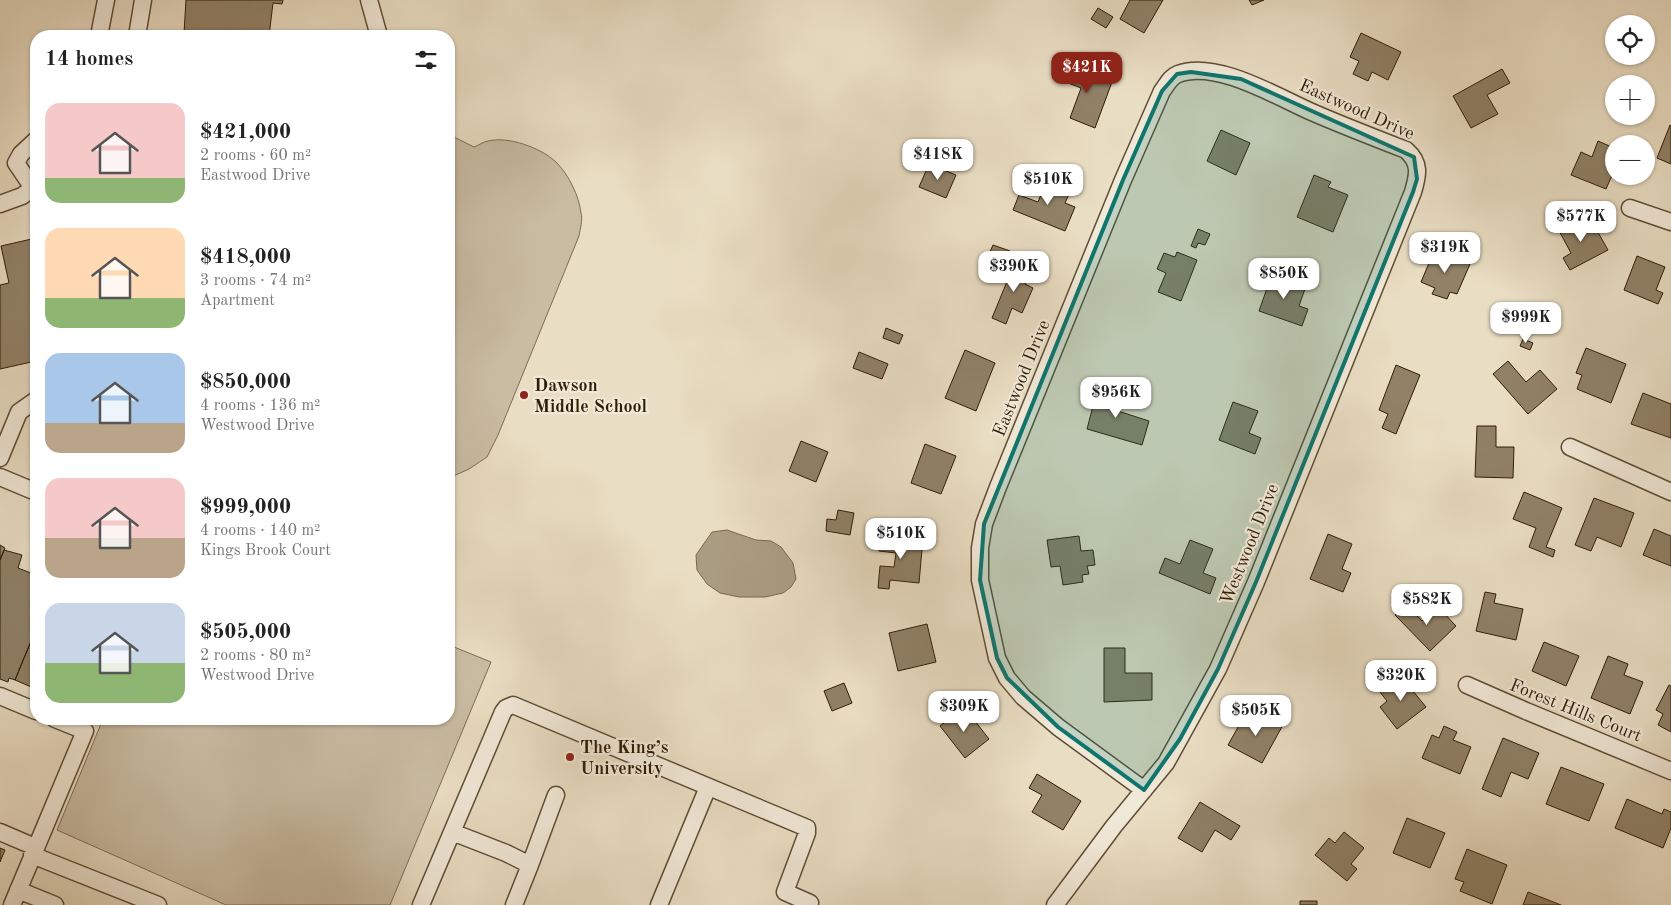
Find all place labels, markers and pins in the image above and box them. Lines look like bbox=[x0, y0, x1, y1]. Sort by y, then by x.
pin: $421K bbox=[1052, 52, 1122, 94]
pin: $418K bbox=[903, 138, 973, 181]
pin: $510K bbox=[1013, 164, 1083, 206]
pin: $577K bbox=[1546, 200, 1616, 243]
pin: $319K bbox=[1410, 232, 1480, 274]
pin: $390K bbox=[979, 250, 1049, 293]
pin: $850K bbox=[1249, 258, 1319, 300]
pin: $999K bbox=[1491, 302, 1561, 344]
pin: $956K bbox=[1081, 376, 1151, 419]
place label: Dawson Middle School bbox=[534, 377, 648, 416]
marker: Dawson Middle School bbox=[518, 389, 530, 401]
pin: $510K bbox=[866, 518, 936, 560]
pin: $582K bbox=[1392, 584, 1462, 626]
pin: $320K bbox=[1366, 660, 1436, 702]
pin: $309K bbox=[929, 690, 999, 733]
pin: $505K bbox=[1221, 694, 1291, 737]
place label: The King’s University bbox=[580, 739, 669, 778]
marker: The King’s University bbox=[564, 751, 576, 763]

